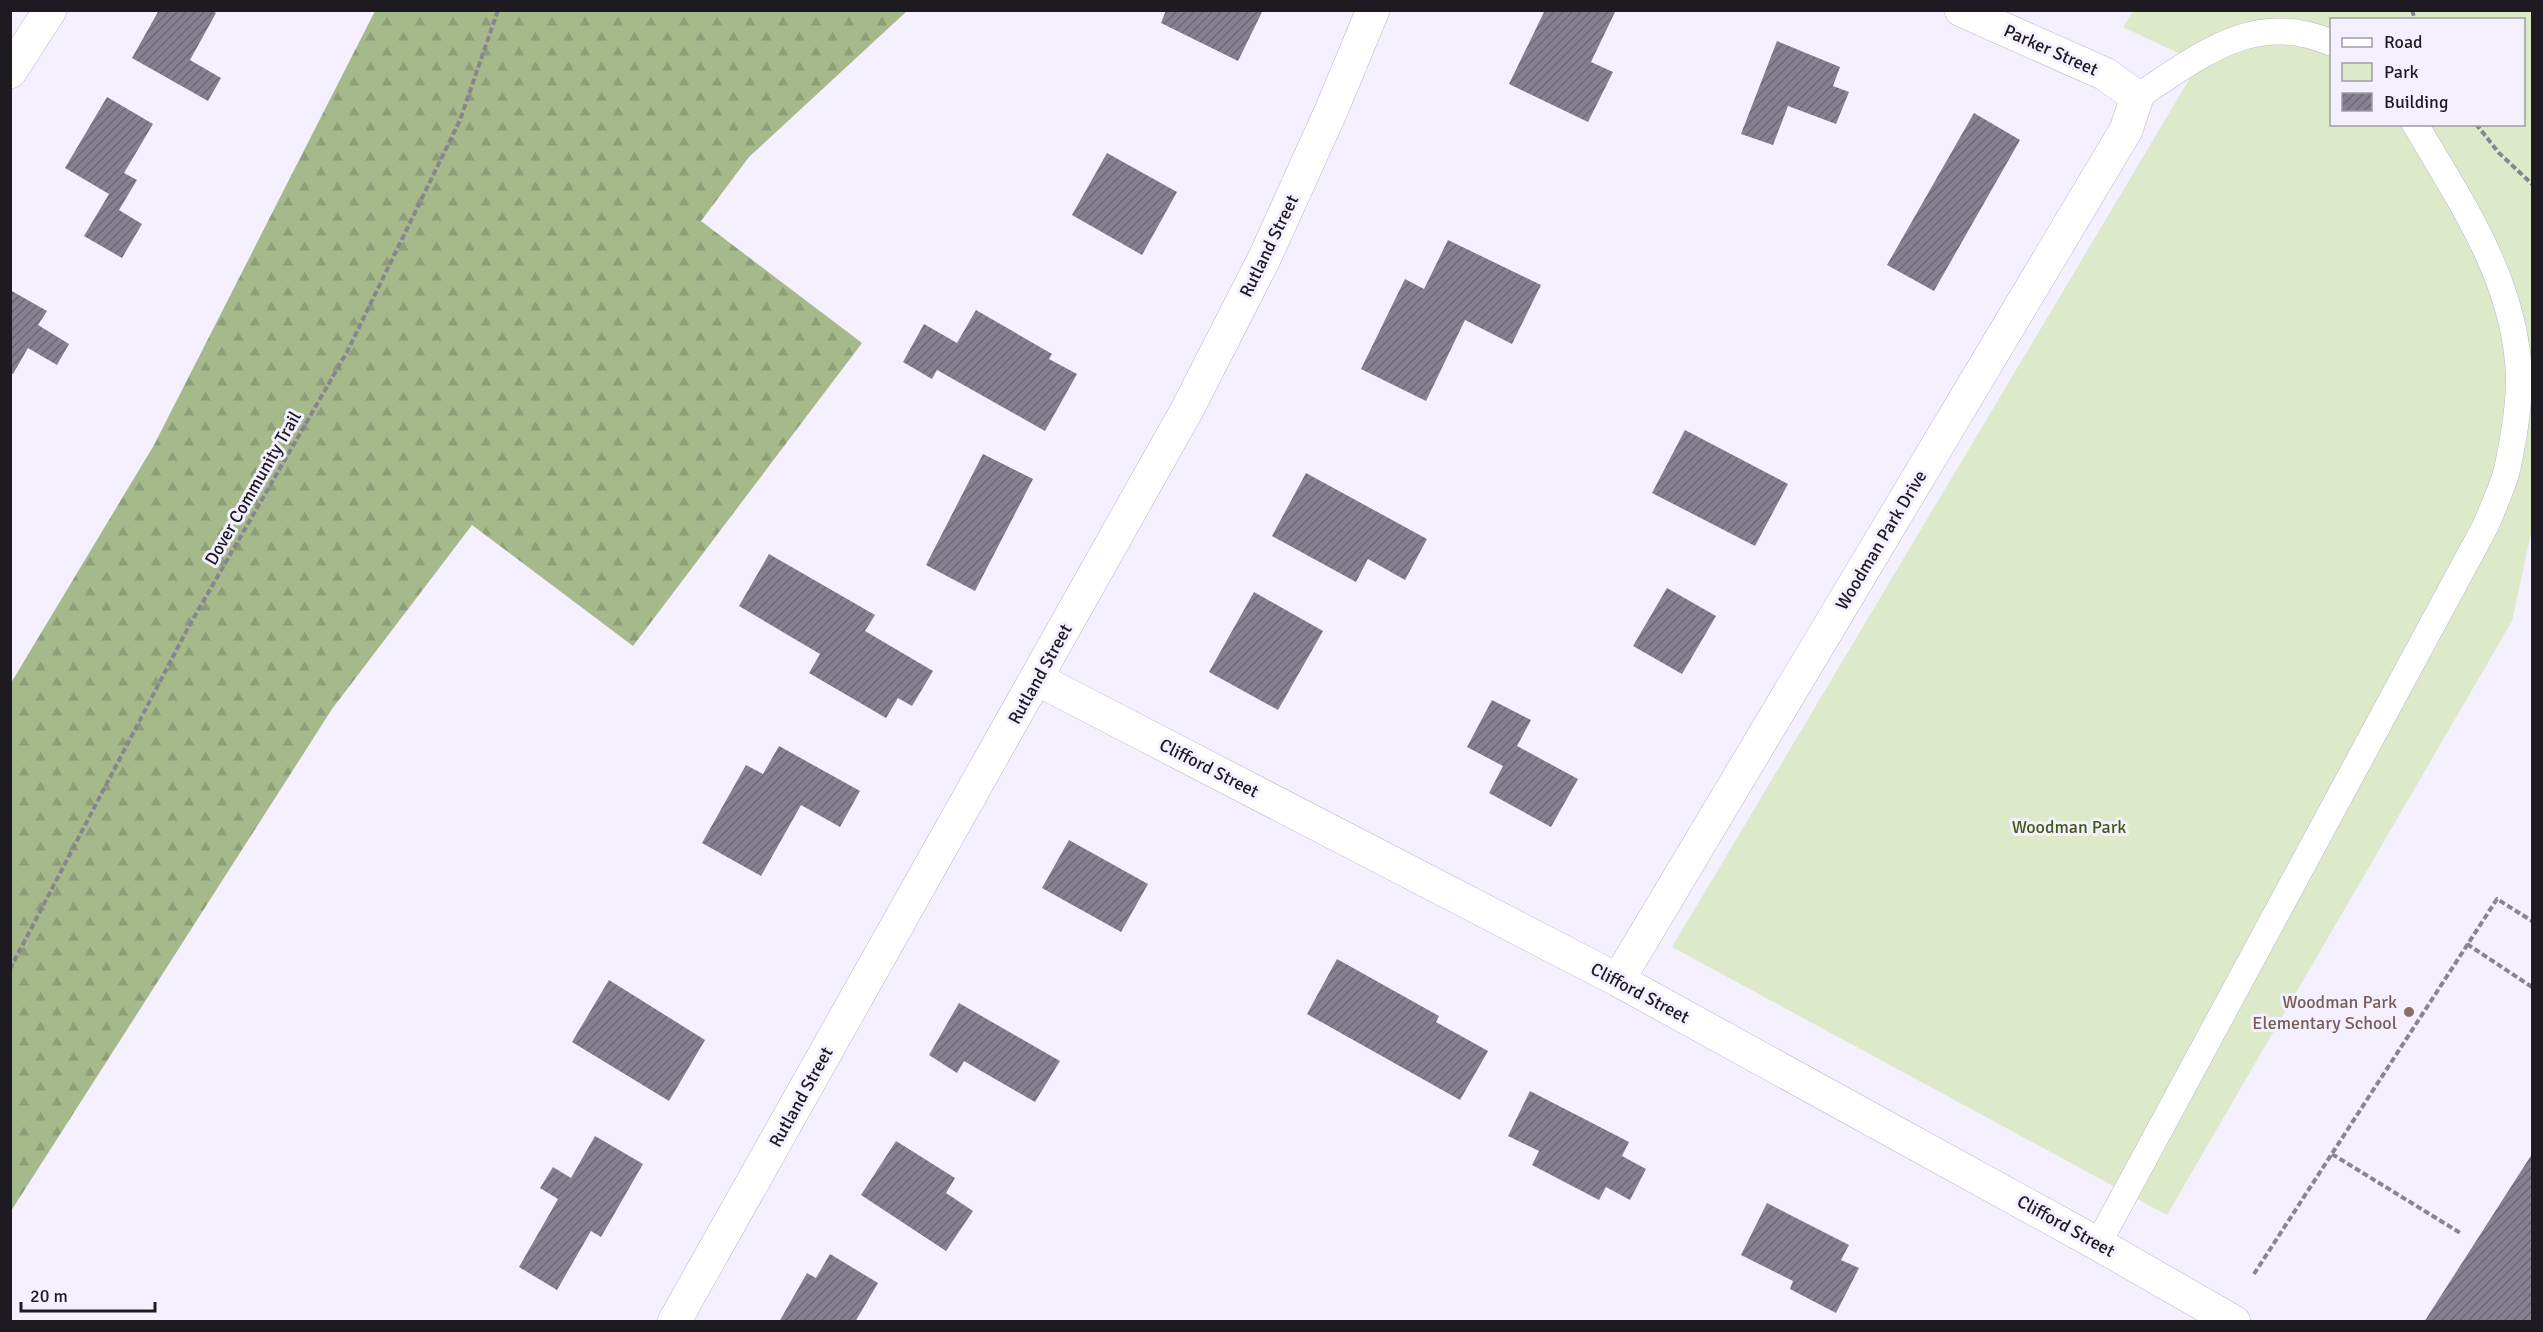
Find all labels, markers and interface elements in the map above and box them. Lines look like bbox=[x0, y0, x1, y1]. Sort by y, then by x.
legend bbox=[2330, 18, 2525, 126]
street label: Parker Street bbox=[2001, 19, 2101, 81]
text: Road bbox=[2384, 31, 2423, 53]
text: Park bbox=[2384, 61, 2419, 83]
text: Building bbox=[2384, 91, 2448, 113]
street label: Rutland Street bbox=[1235, 191, 1303, 301]
street label: Dover Community Trail bbox=[200, 407, 306, 569]
street label: Woodman Park Drive bbox=[1831, 466, 1931, 614]
street label: Rutland Street bbox=[1003, 620, 1077, 728]
street label: Clifford Street bbox=[1156, 734, 1262, 802]
park label: Woodman Park bbox=[2012, 816, 2126, 838]
street label: Clifford Street bbox=[1587, 958, 1693, 1028]
place label: Woodman Park Elementary School bbox=[2252, 991, 2397, 1034]
marker: Woodman Park Elementary School bbox=[2402, 1005, 2416, 1019]
street label: Rutland Street bbox=[764, 1043, 838, 1151]
street label: Clifford Street bbox=[2013, 1190, 2119, 1262]
scale bar bbox=[21, 1275, 154, 1313]
text: 20 m bbox=[30, 1285, 68, 1307]

